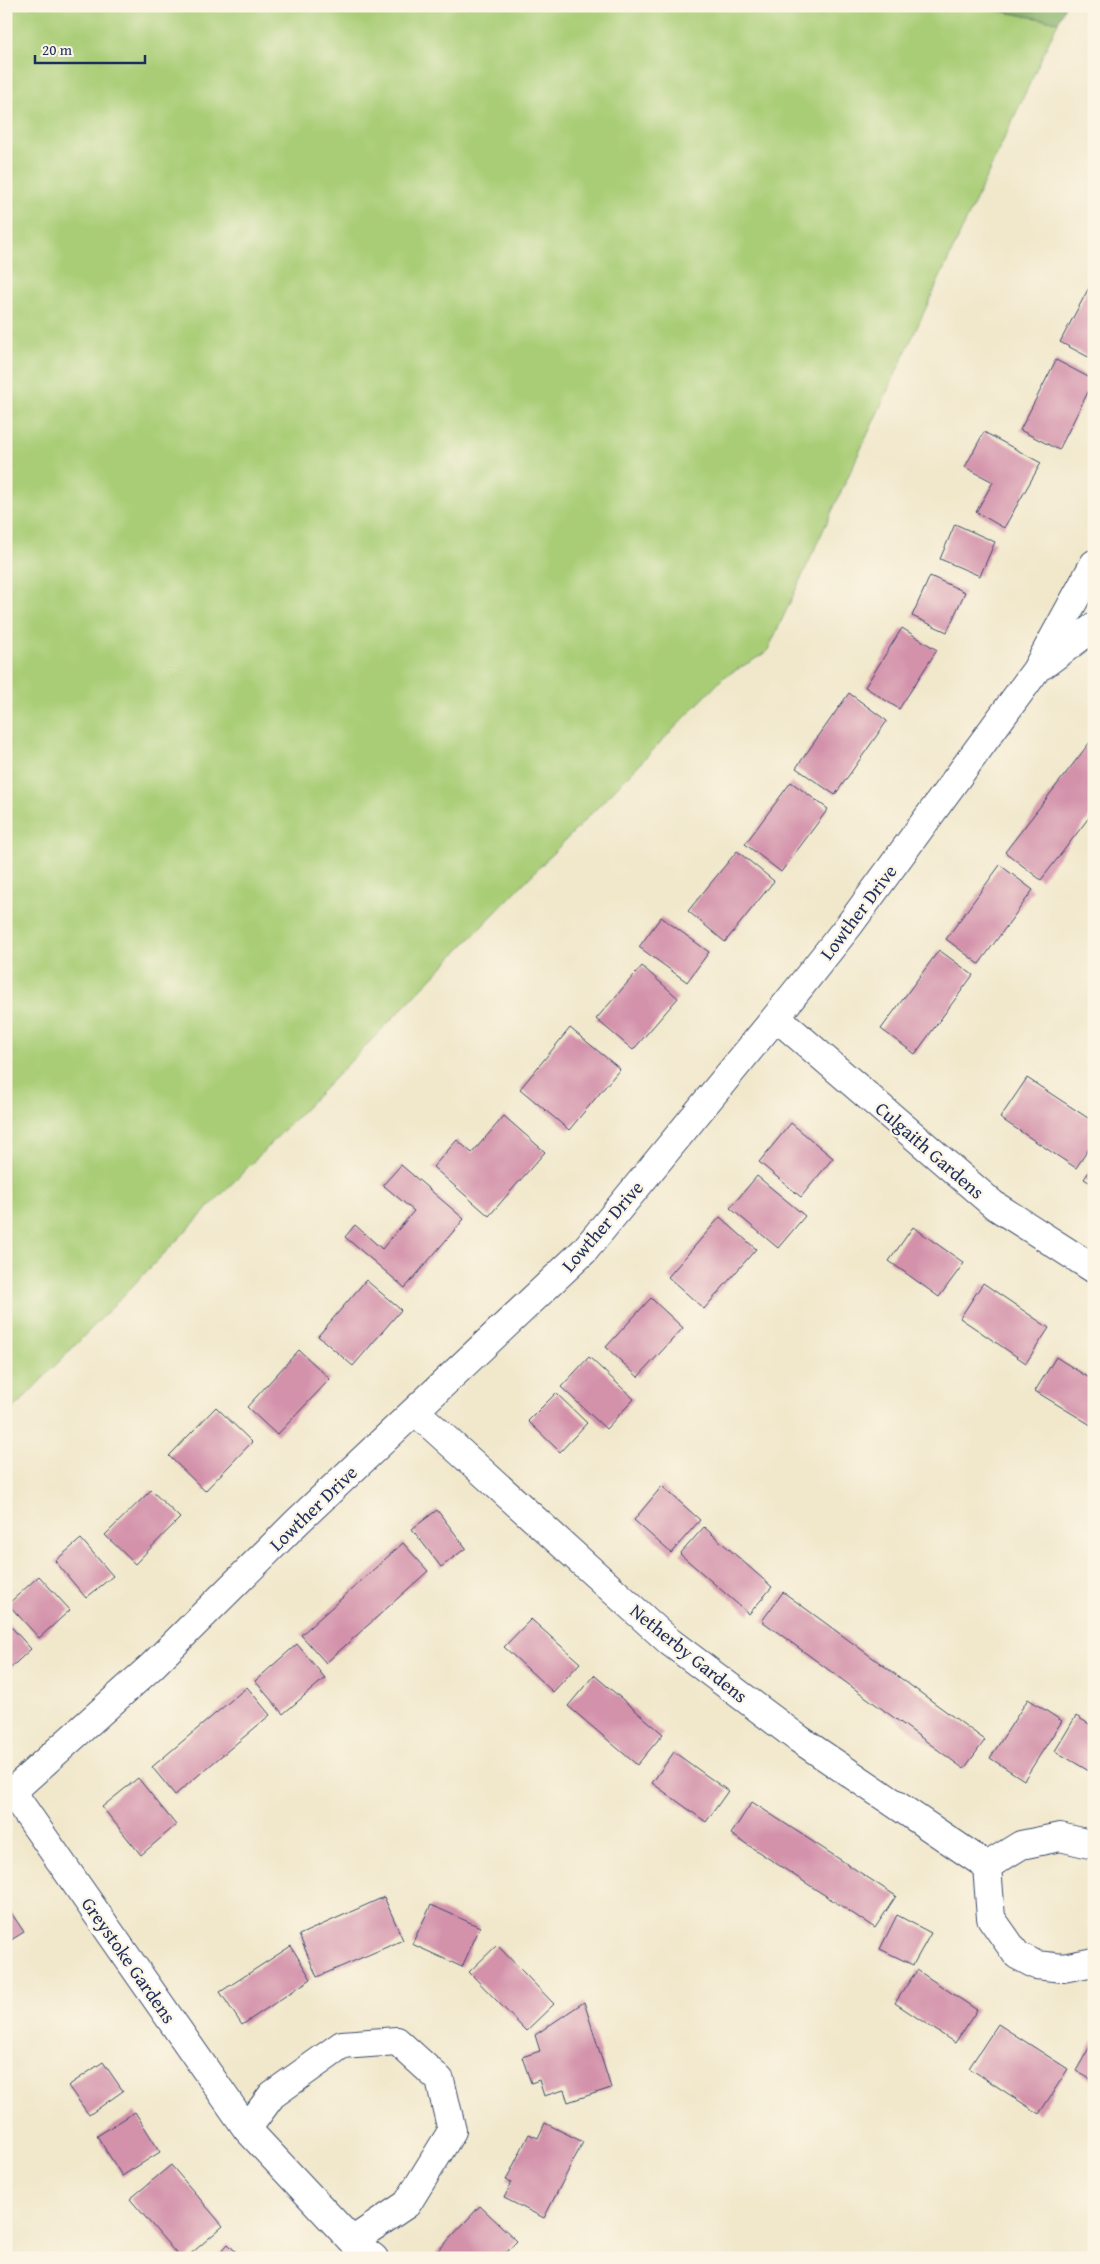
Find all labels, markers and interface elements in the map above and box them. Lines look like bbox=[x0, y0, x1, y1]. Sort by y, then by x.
scale bar bbox=[35, 32, 145, 64]
text: 20 m bbox=[42, 39, 73, 60]
street label: Lowther Drive bbox=[813, 858, 903, 966]
street label: Culgaith Gardens bbox=[869, 1095, 991, 1205]
street label: Lowther Drive bbox=[554, 1174, 650, 1278]
street label: Lowther Drive bbox=[263, 1459, 363, 1557]
street label: Netherby Gardens bbox=[624, 1597, 754, 1709]
street label: Greystoke Gardens bbox=[75, 1891, 183, 2029]

